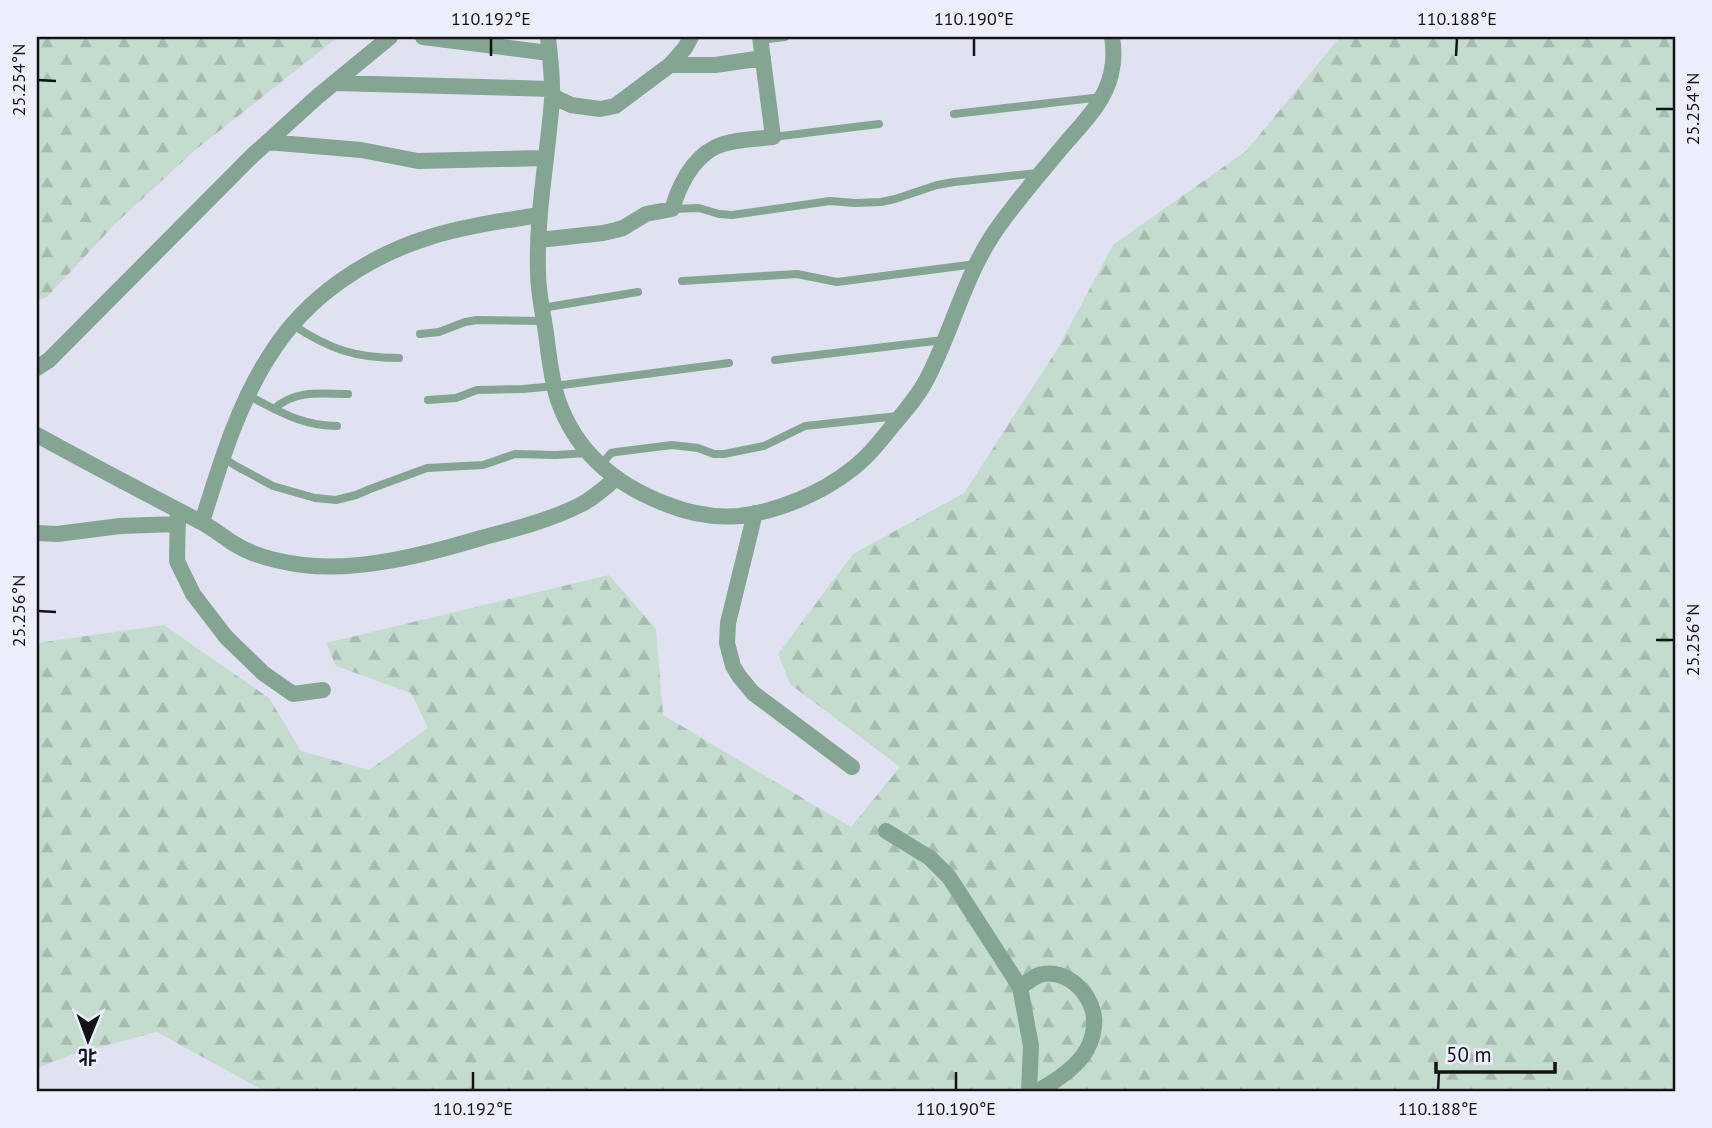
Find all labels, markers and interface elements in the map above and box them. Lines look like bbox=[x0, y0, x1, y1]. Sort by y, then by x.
text: 110.192°E bbox=[451, 7, 531, 30]
text: 110.190°E bbox=[934, 7, 1014, 30]
text: 110.188°E bbox=[1417, 7, 1497, 30]
text: 25.254°N bbox=[7, 44, 30, 116]
text: 25.254°N bbox=[1681, 73, 1704, 145]
text: 25.256°N bbox=[7, 575, 30, 647]
text: 25.256°N bbox=[1681, 604, 1704, 676]
north arrow bbox=[52, 1006, 122, 1076]
scale bar bbox=[1436, 1030, 1554, 1074]
text: 50 m bbox=[1446, 1041, 1492, 1068]
text: 北 bbox=[78, 1045, 97, 1069]
text: 110.192°E bbox=[433, 1097, 513, 1120]
text: 110.190°E bbox=[916, 1097, 996, 1120]
text: 110.188°E bbox=[1398, 1097, 1478, 1120]

